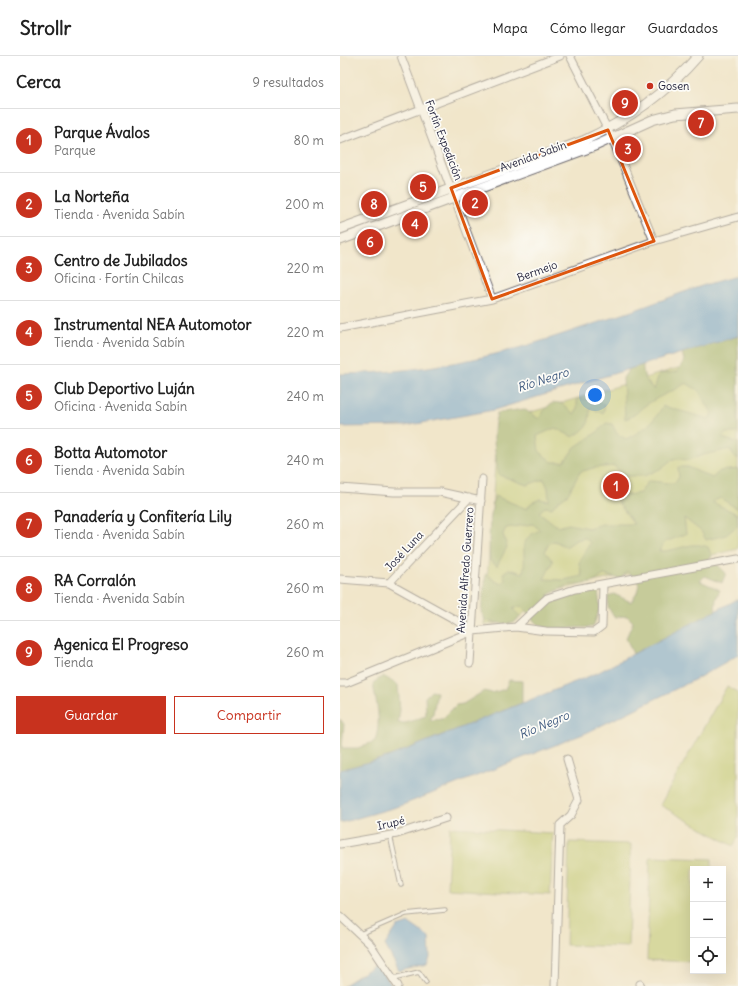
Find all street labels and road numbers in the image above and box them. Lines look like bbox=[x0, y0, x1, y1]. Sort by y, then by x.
street label: Fortín Expedición bbox=[422, 98, 466, 182]
street label: Avenida Sabín bbox=[498, 137, 568, 175]
street label: Bermejo bbox=[515, 257, 559, 285]
street label: Avenida Alfredo Guerrero bbox=[454, 507, 476, 633]
street label: José Luna bbox=[382, 528, 426, 574]
street label: Irupé bbox=[376, 813, 406, 833]

